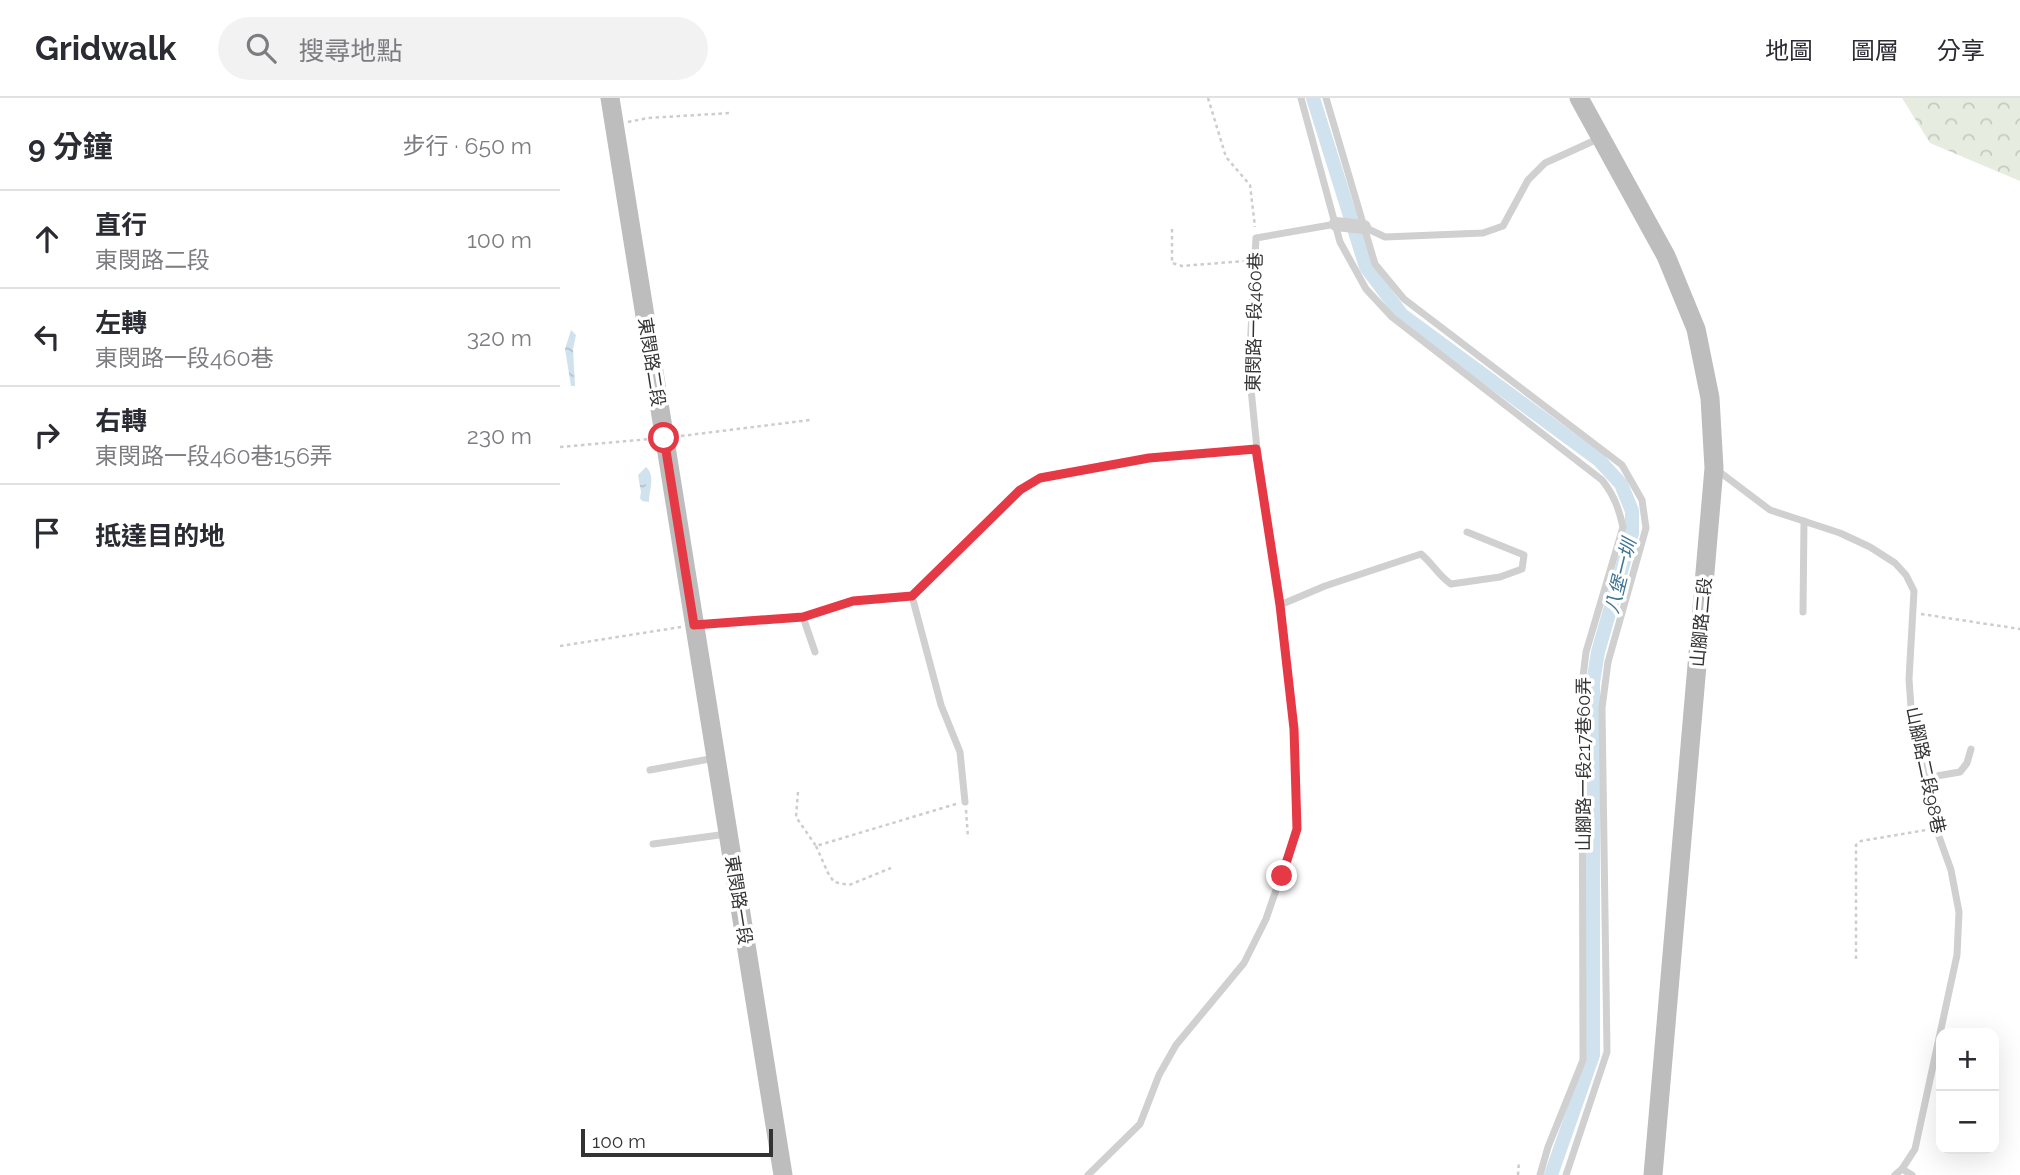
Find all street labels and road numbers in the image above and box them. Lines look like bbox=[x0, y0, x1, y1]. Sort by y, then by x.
street label: 東閔路一段460巷 bbox=[1242, 252, 1266, 392]
street label: 東閔路二段 bbox=[635, 316, 669, 408]
street label: 山腳路二段 bbox=[1687, 576, 1715, 668]
street label: 山腳路一段217巷60弄 bbox=[1573, 677, 1594, 851]
street label: 山腳路二段98巷 bbox=[1902, 705, 1950, 835]
street label: 東閔路一段 bbox=[722, 854, 756, 946]

